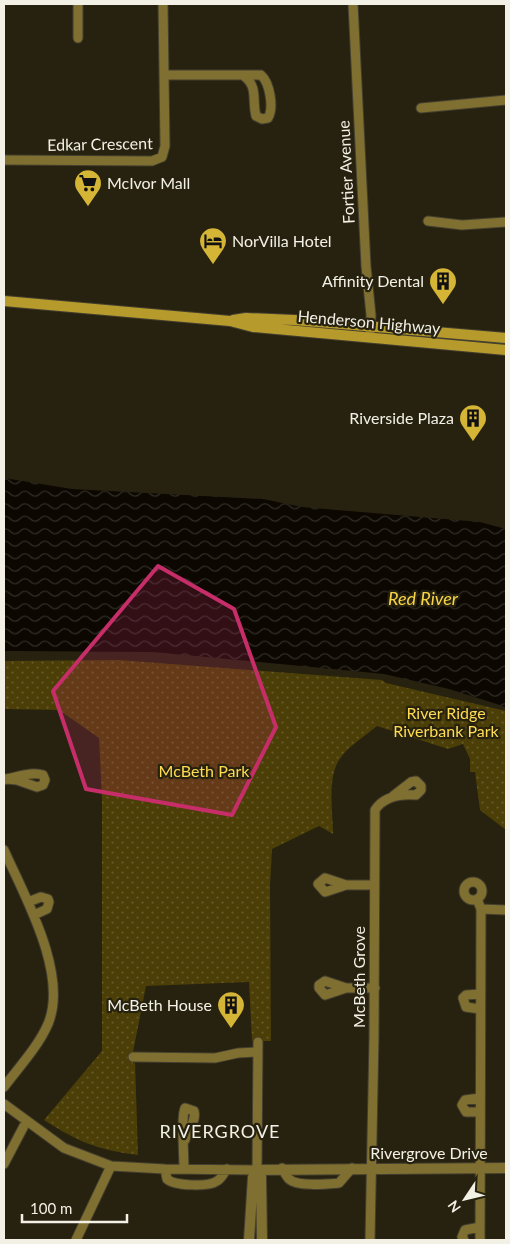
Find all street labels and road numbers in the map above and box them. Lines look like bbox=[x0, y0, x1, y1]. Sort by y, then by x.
street label: Fortier Avenue bbox=[333, 120, 358, 224]
street label: Edkar Crescent bbox=[47, 133, 153, 154]
street label: Henderson Highway bbox=[297, 306, 442, 337]
street label: McBeth Grove bbox=[349, 926, 368, 1028]
street label: Rivergrove Drive bbox=[370, 1143, 488, 1162]

